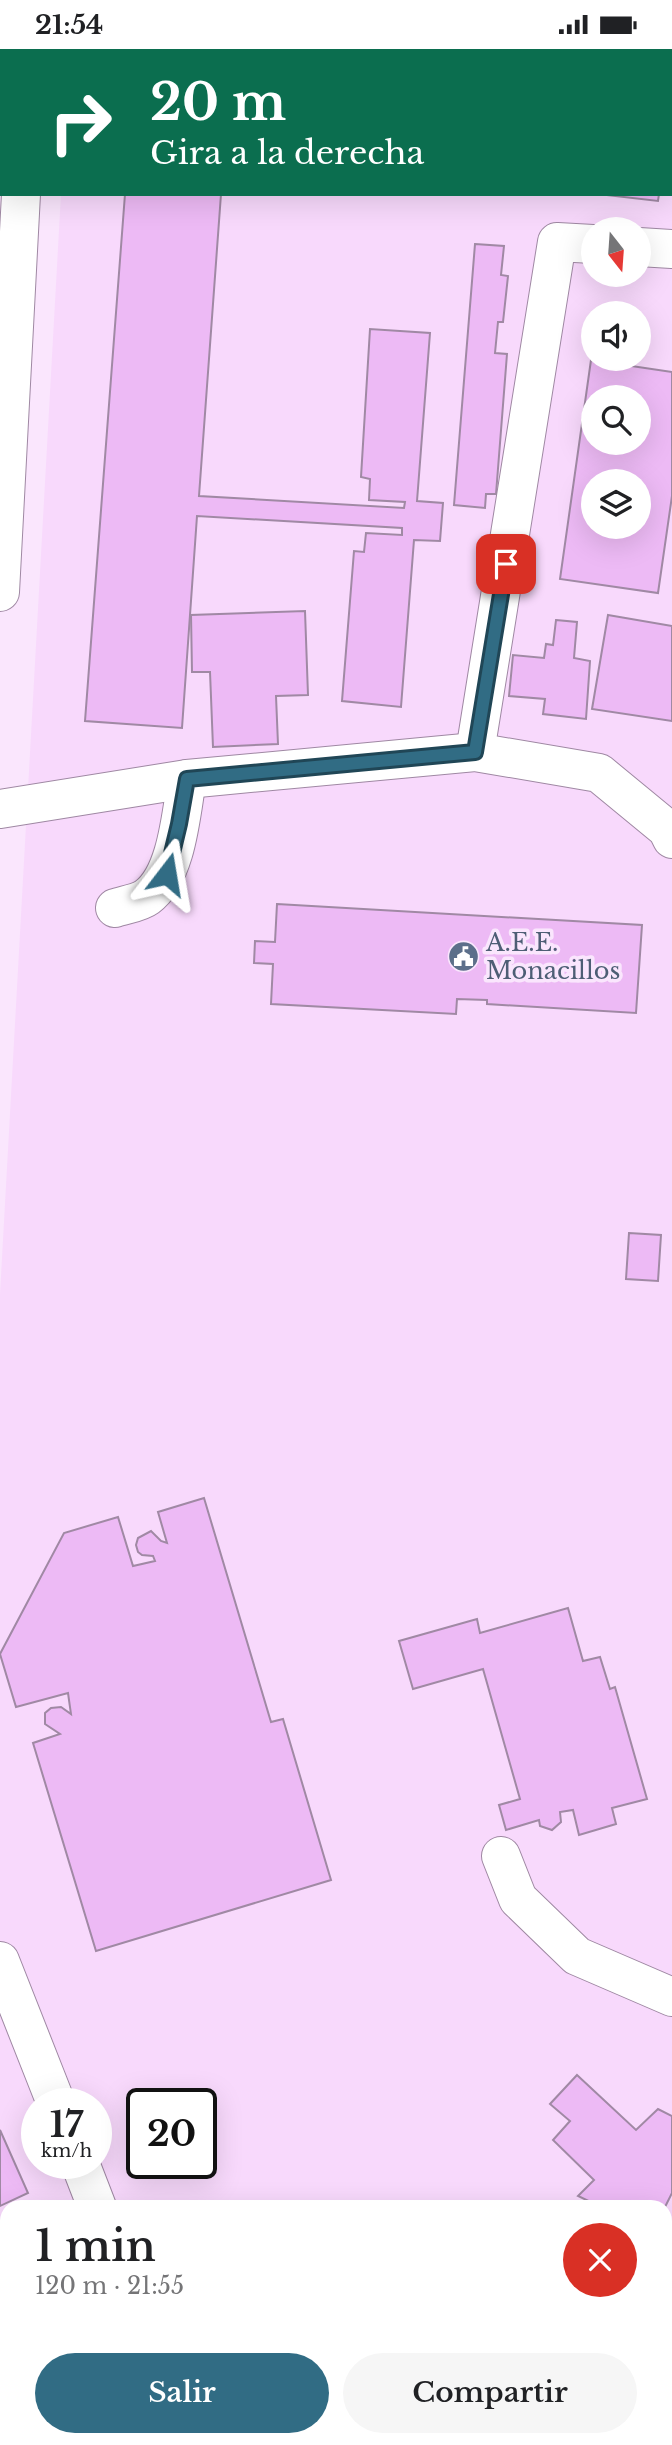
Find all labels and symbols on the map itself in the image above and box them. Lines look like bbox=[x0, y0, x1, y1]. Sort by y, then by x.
north arrow bbox=[581, 217, 651, 287]
pin bbox=[476, 534, 536, 594]
position arrow bbox=[130, 837, 204, 911]
place label: A.E.E. Monacillos bbox=[485, 928, 620, 985]
public building icon: A.E.E. Monacillos bbox=[446, 940, 480, 974]
speed limit sign: 20 bbox=[126, 2088, 217, 2179]

